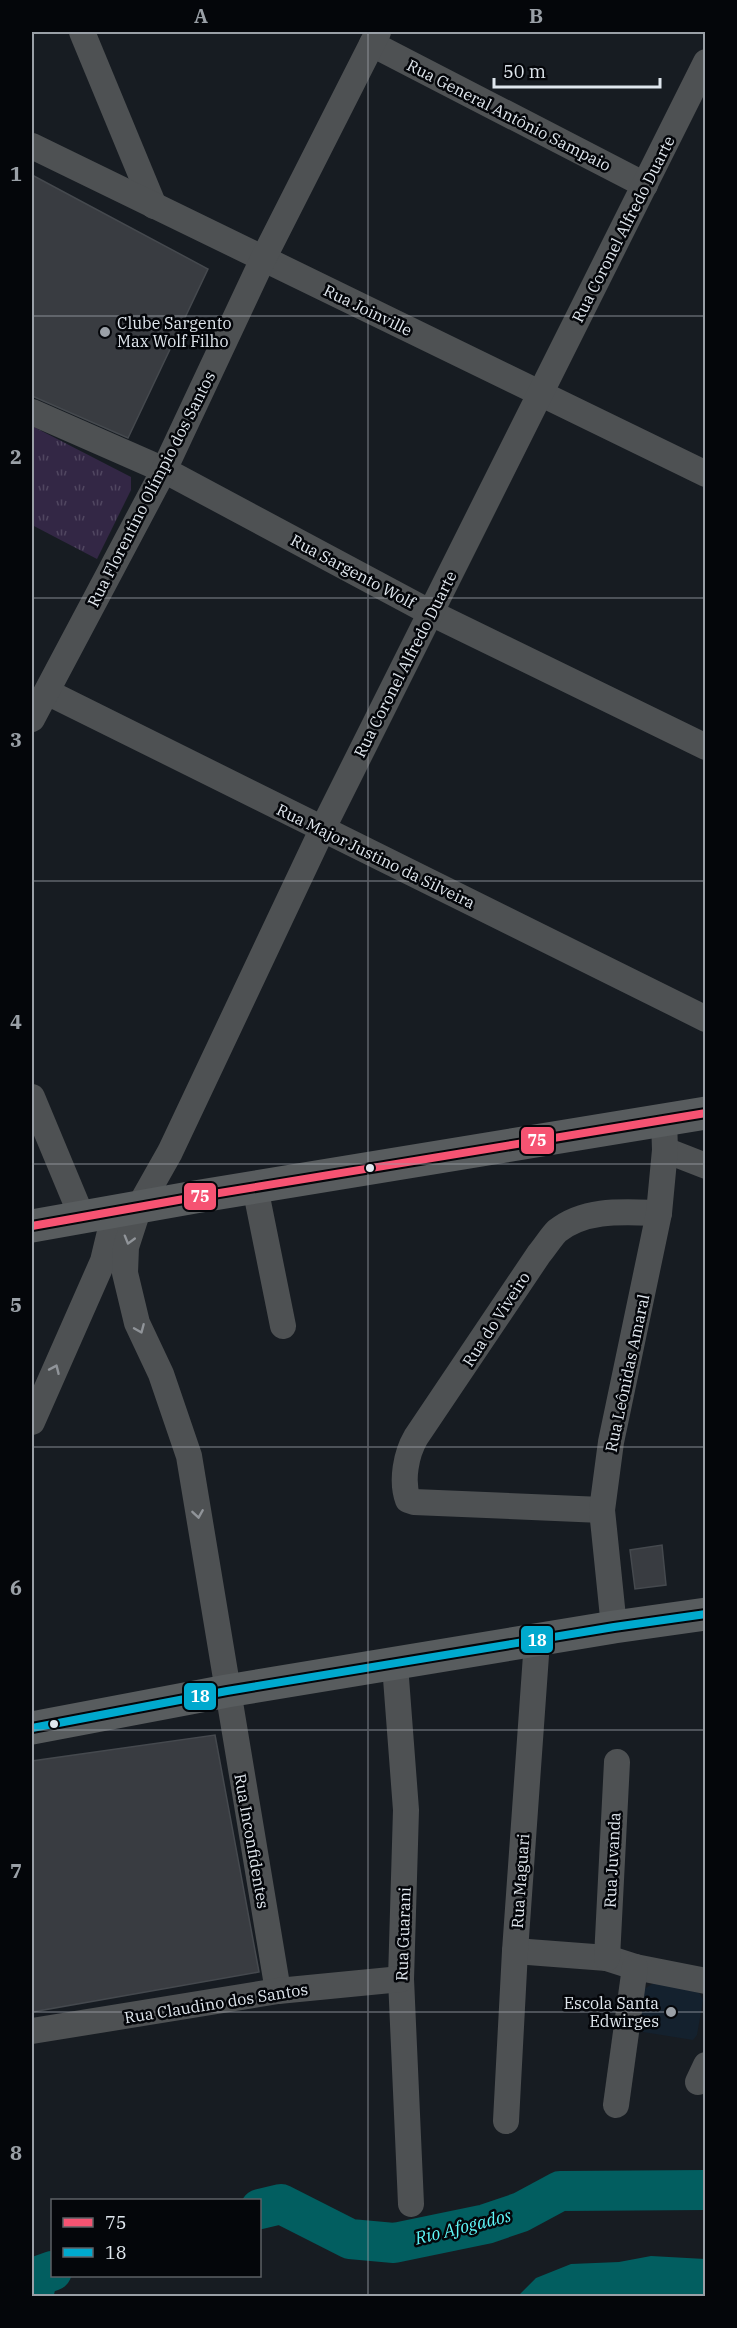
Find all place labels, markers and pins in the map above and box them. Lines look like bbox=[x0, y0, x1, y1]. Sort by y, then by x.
place label: Clube Sargento Max Wolf Filho bbox=[117, 313, 231, 351]
marker: Clube Sargento Max Wolf Filho bbox=[98, 325, 112, 339]
unlabelled marker bbox=[364, 1162, 376, 1174]
unlabelled marker bbox=[48, 1718, 60, 1730]
place label: Escola Santa Edwirges bbox=[564, 1993, 659, 2031]
marker: Escola Santa Edwirges bbox=[664, 2005, 678, 2019]

